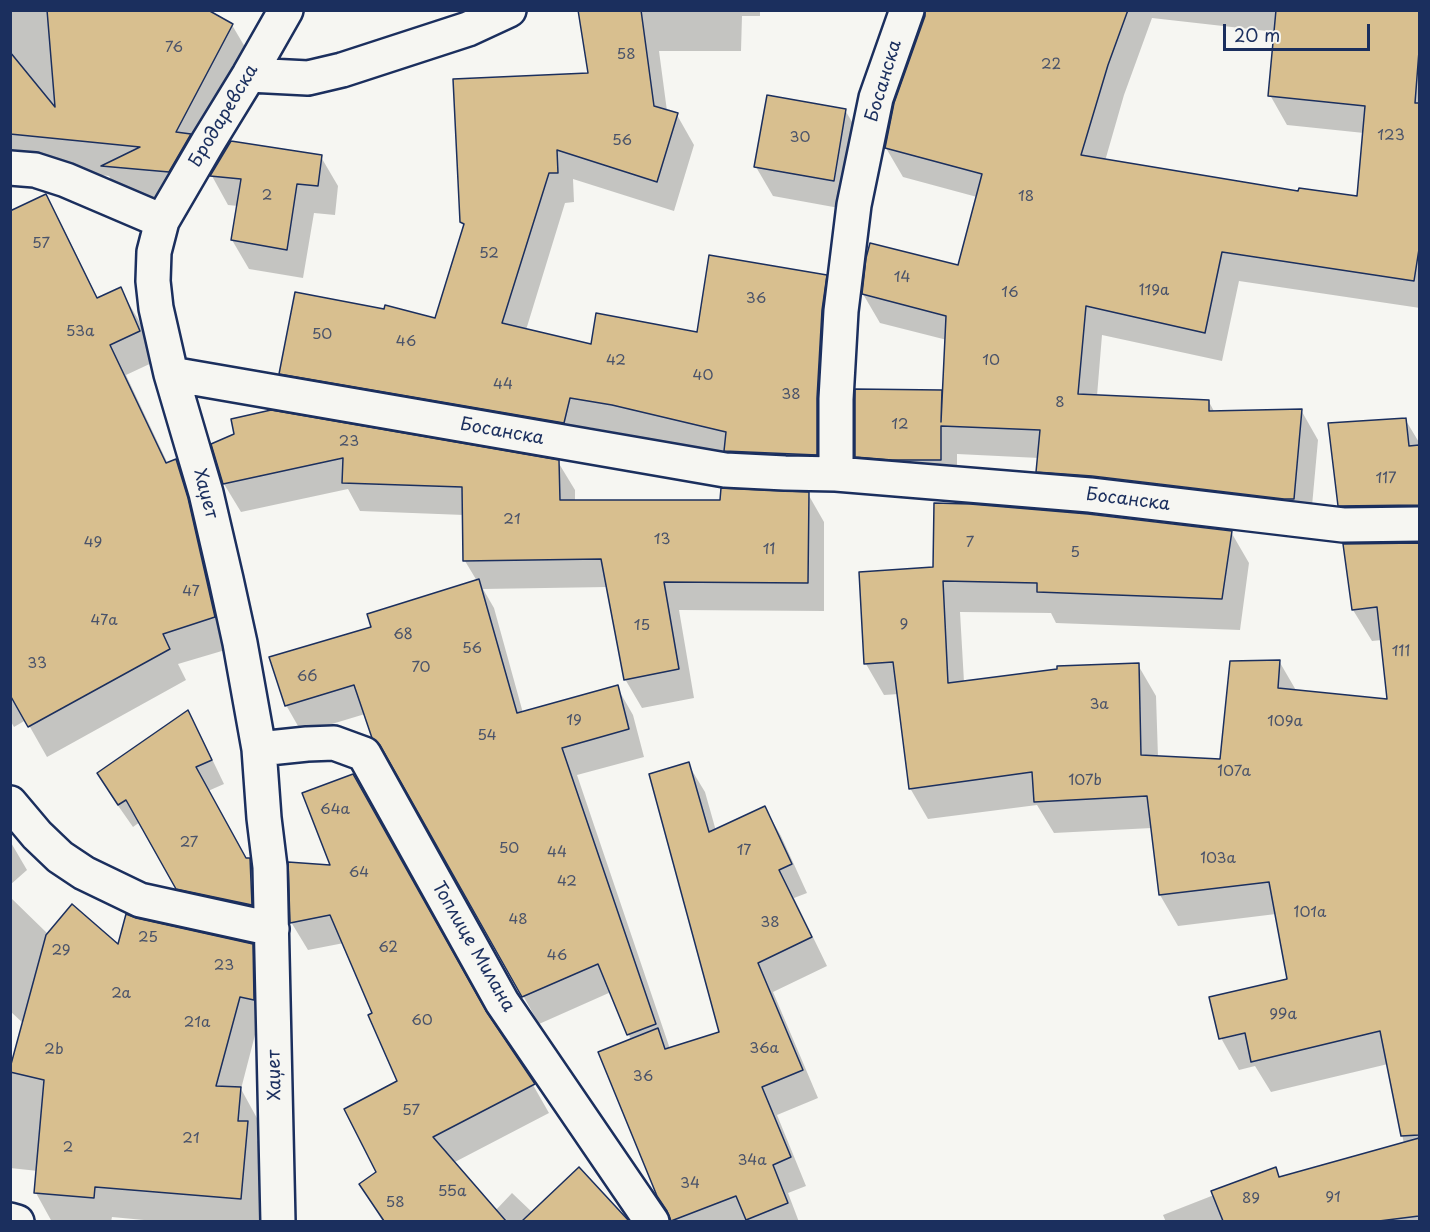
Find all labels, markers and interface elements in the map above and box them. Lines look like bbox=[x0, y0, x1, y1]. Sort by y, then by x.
scale bar bbox=[1226, 12, 1373, 50]
text: 20 m bbox=[1234, 21, 1280, 48]
street label: Босанска bbox=[861, 37, 907, 125]
house number: 76 bbox=[165, 39, 183, 57]
house number: 58 bbox=[616, 46, 636, 64]
house number: 22 bbox=[1041, 56, 1061, 74]
street label: Бродаревска bbox=[185, 61, 263, 171]
house number: 123 bbox=[1377, 127, 1405, 145]
house number: 30 bbox=[790, 129, 810, 147]
house number: 56 bbox=[612, 132, 632, 150]
house number: 2 bbox=[262, 187, 272, 205]
house number: 18 bbox=[1018, 188, 1034, 206]
house number: 57 bbox=[32, 235, 50, 253]
house number: 52 bbox=[479, 245, 499, 263]
house number: 14 bbox=[894, 269, 910, 287]
house number: 119a bbox=[1139, 282, 1169, 300]
house number: 16 bbox=[1001, 284, 1019, 302]
house number: 36 bbox=[746, 290, 766, 308]
house number: 53a bbox=[66, 323, 94, 341]
house number: 50 bbox=[312, 326, 332, 344]
house number: 46 bbox=[396, 333, 416, 351]
house number: 42 bbox=[606, 352, 626, 370]
house number: 10 bbox=[982, 352, 1000, 370]
house number: 40 bbox=[693, 367, 713, 385]
house number: 44 bbox=[493, 376, 513, 394]
house number: 38 bbox=[781, 386, 801, 404]
house number: 8 bbox=[1055, 394, 1065, 412]
street label: Босанска bbox=[459, 414, 545, 450]
house number: 12 bbox=[891, 416, 909, 434]
house number: 23 bbox=[339, 433, 359, 451]
street label: Хаџет bbox=[188, 467, 222, 521]
house number: 117 bbox=[1375, 470, 1397, 488]
street label: Босанска bbox=[1085, 484, 1171, 516]
house number: 21 bbox=[503, 511, 521, 529]
house number: 13 bbox=[654, 531, 670, 549]
house number: 49 bbox=[84, 534, 102, 552]
house number: 7 bbox=[966, 534, 974, 552]
house number: 11 bbox=[763, 541, 775, 559]
house number: 5 bbox=[1070, 544, 1080, 562]
house number: 47 bbox=[182, 583, 200, 601]
house number: 47a bbox=[91, 612, 117, 630]
house number: 9 bbox=[900, 616, 908, 634]
house number: 15 bbox=[634, 617, 650, 635]
house number: 68 bbox=[393, 626, 413, 644]
house number: 56 bbox=[462, 640, 482, 658]
house number: 111 bbox=[1392, 643, 1410, 661]
house number: 33 bbox=[27, 655, 47, 673]
house number: 70 bbox=[411, 659, 431, 677]
house number: 66 bbox=[297, 668, 317, 686]
house number: 3a bbox=[1089, 696, 1109, 714]
house number: 19 bbox=[566, 712, 582, 730]
house number: 109a bbox=[1267, 713, 1303, 731]
house number: 54 bbox=[477, 727, 497, 745]
house number: 107a bbox=[1217, 763, 1251, 781]
house number: 107b bbox=[1068, 772, 1102, 790]
house number: 64a bbox=[320, 801, 350, 819]
house number: 27 bbox=[180, 834, 198, 852]
house number: 50 bbox=[499, 840, 519, 858]
house number: 17 bbox=[737, 842, 751, 860]
house number: 44 bbox=[547, 844, 567, 862]
house number: 103a bbox=[1200, 850, 1236, 868]
house number: 64 bbox=[349, 864, 369, 882]
house number: 42 bbox=[557, 873, 577, 891]
street label: Топлице Милана bbox=[427, 878, 519, 1016]
house number: 101a bbox=[1294, 904, 1326, 922]
house number: 48 bbox=[508, 911, 528, 929]
house number: 38 bbox=[760, 914, 780, 932]
house number: 25 bbox=[138, 929, 158, 947]
house number: 62 bbox=[378, 939, 398, 957]
house number: 29 bbox=[51, 942, 71, 960]
house number: 46 bbox=[547, 947, 567, 965]
house number: 23 bbox=[214, 957, 234, 975]
house number: 2a bbox=[111, 985, 131, 1003]
house number: 99a bbox=[1269, 1006, 1297, 1024]
house number: 60 bbox=[411, 1012, 433, 1030]
house number: 21a bbox=[184, 1014, 210, 1032]
house number: 36a bbox=[749, 1040, 779, 1058]
house number: 2b bbox=[44, 1041, 64, 1059]
street label: Хаџет bbox=[264, 1049, 286, 1101]
house number: 36 bbox=[633, 1068, 653, 1086]
house number: 57 bbox=[402, 1102, 420, 1120]
house number: 21 bbox=[182, 1130, 200, 1148]
house number: 2 bbox=[63, 1139, 73, 1157]
house number: 34a bbox=[737, 1152, 767, 1170]
house number: 34 bbox=[680, 1175, 700, 1193]
house number: 55a bbox=[438, 1183, 466, 1201]
house number: 91 bbox=[1325, 1189, 1341, 1207]
house number: 89 bbox=[1242, 1190, 1260, 1208]
house number: 58 bbox=[385, 1194, 405, 1212]

